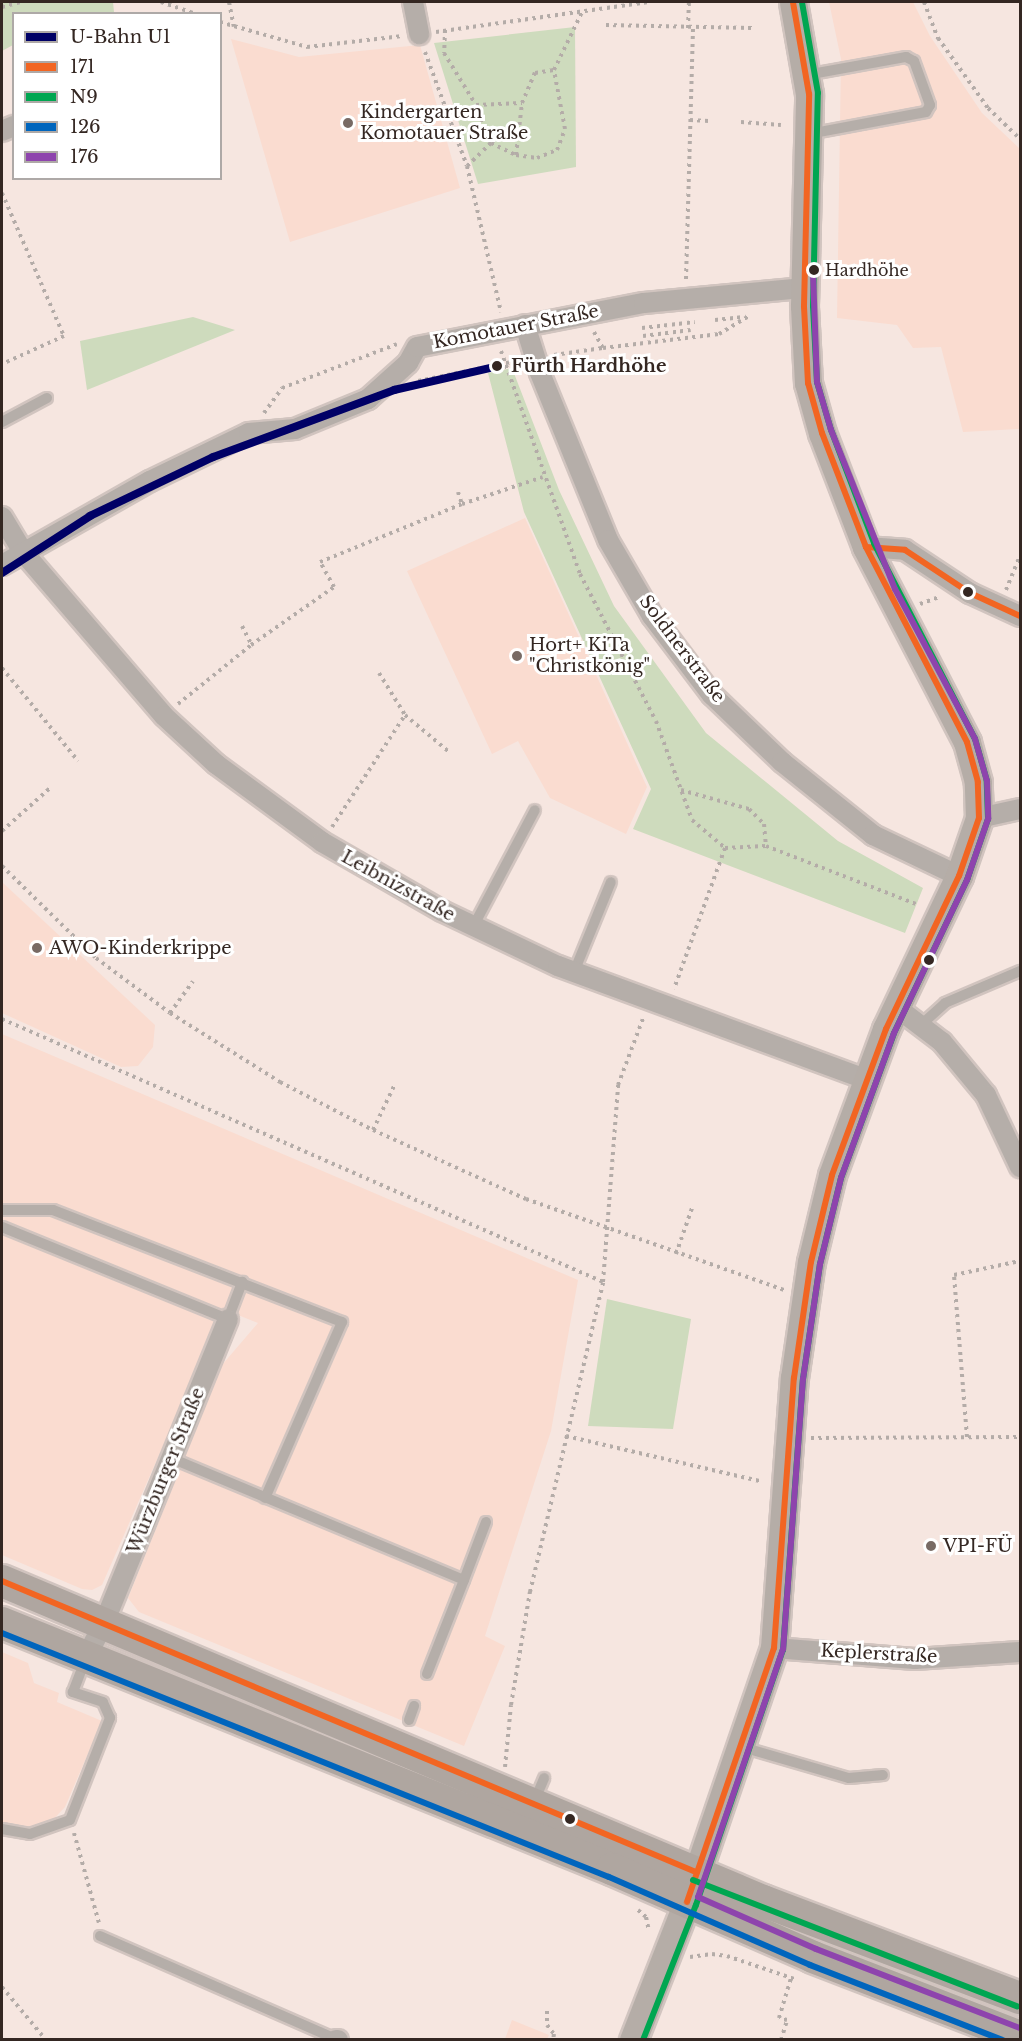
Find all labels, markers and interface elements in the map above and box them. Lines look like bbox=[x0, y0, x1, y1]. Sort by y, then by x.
legend bbox=[12, 12, 222, 180]
text: U-Bahn U1 bbox=[70, 26, 171, 48]
text: 171 bbox=[70, 56, 95, 78]
text: N9 bbox=[70, 86, 98, 108]
place label: Kindergarten Komotauer Straße bbox=[360, 102, 529, 144]
text: 126 bbox=[70, 116, 101, 138]
marker: Kindergarten Komotauer Straße bbox=[341, 116, 355, 130]
text: 176 bbox=[70, 146, 99, 168]
place label: Hardhöhe bbox=[825, 260, 909, 280]
marker: Hardhöhe bbox=[808, 264, 820, 276]
street label: Komotauer Straße bbox=[431, 300, 601, 354]
place label: Fürth Hardhöhe bbox=[511, 355, 666, 377]
marker: Fürth Hardhöhe bbox=[488, 357, 506, 375]
unlabelled marker bbox=[962, 586, 974, 598]
street label: Soldnerstraße bbox=[635, 591, 729, 707]
place label: Hort+ KiTa "Christkönig" bbox=[529, 635, 650, 678]
marker: Hort+ KiTa "Christkönig" bbox=[510, 649, 524, 663]
street label: Leibnizstraße bbox=[338, 846, 458, 926]
place label: AWO-Kinderkrippe bbox=[49, 937, 232, 959]
marker: AWO-Kinderkrippe bbox=[30, 941, 44, 955]
unlabelled marker bbox=[923, 954, 935, 966]
street label: Würzburger Straße bbox=[123, 1384, 209, 1558]
place label: VPI-FÜ bbox=[943, 1535, 1012, 1557]
marker: VPI-FÜ bbox=[924, 1539, 938, 1553]
street label: Keplerstraße bbox=[820, 1640, 938, 1668]
unlabelled marker bbox=[564, 1813, 576, 1825]

